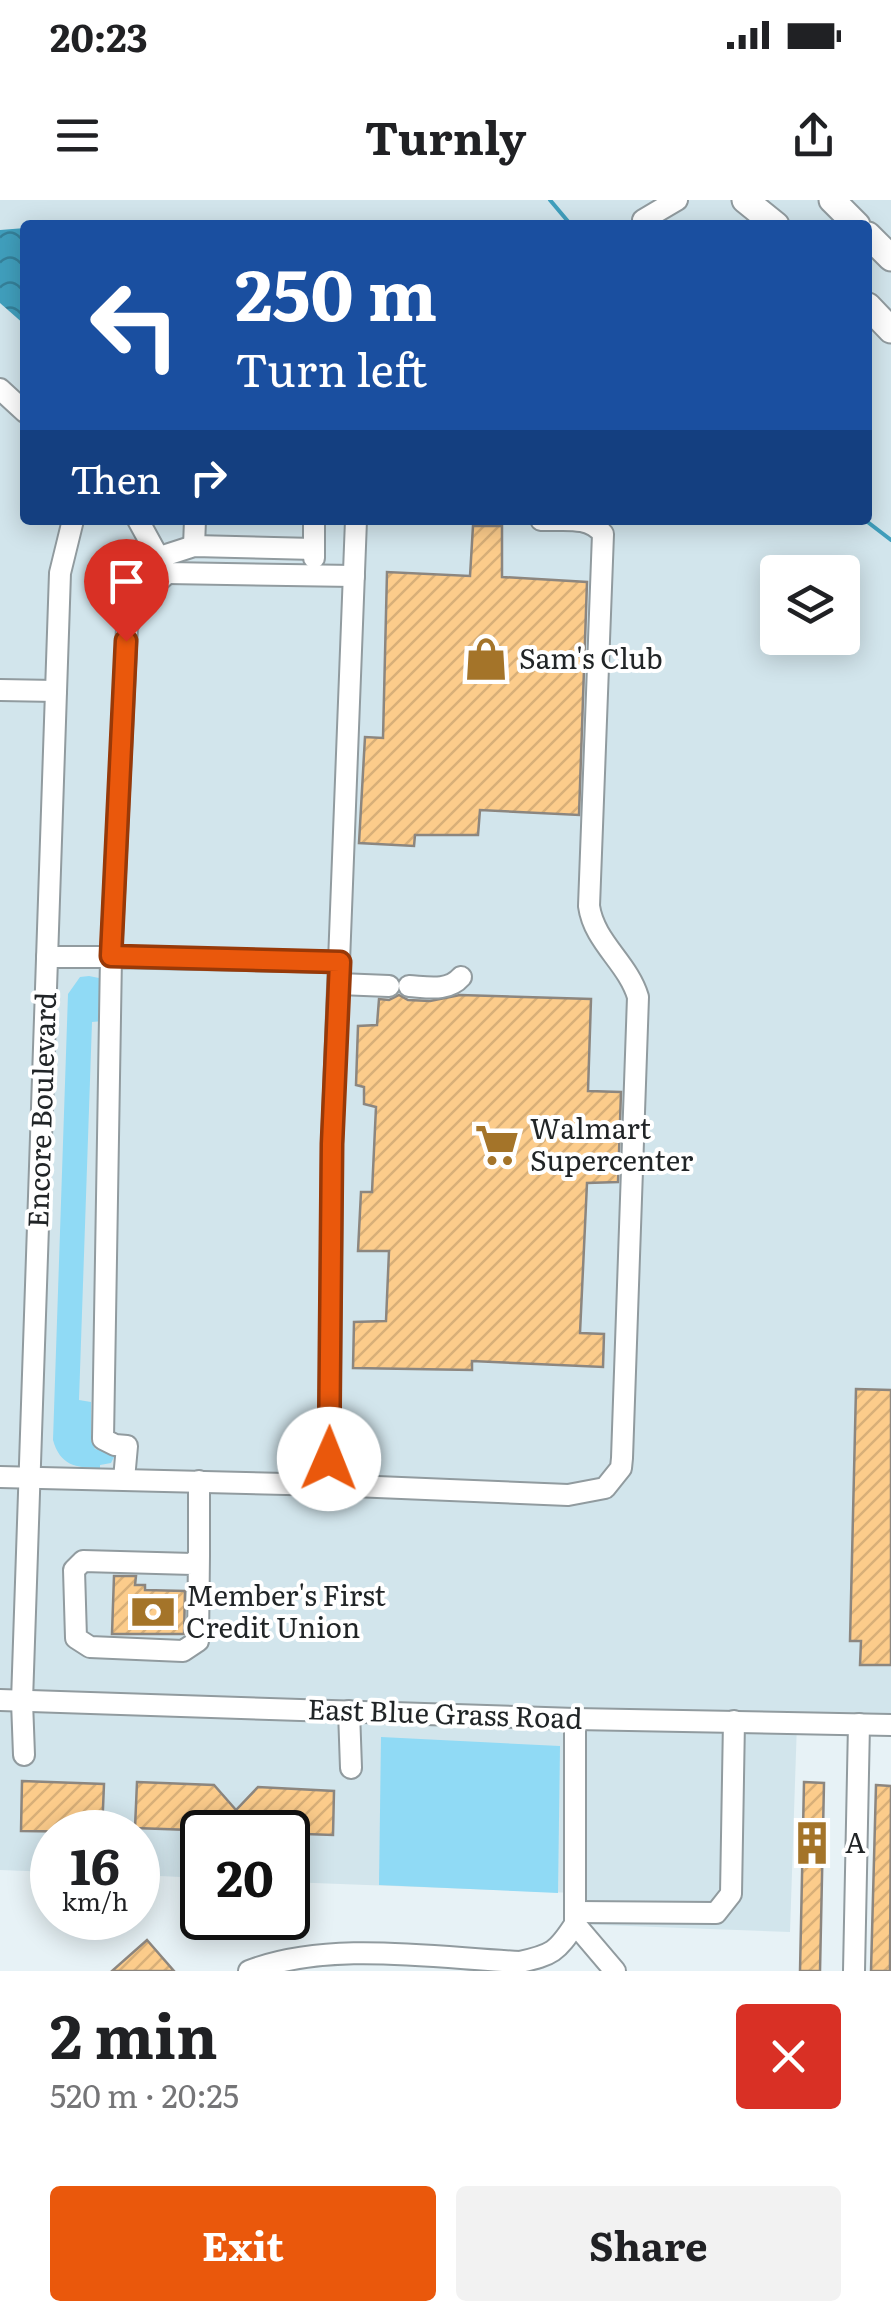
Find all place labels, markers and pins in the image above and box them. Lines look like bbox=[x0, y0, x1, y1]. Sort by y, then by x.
pin bbox=[84, 539, 169, 642]
shop icon: Sam's Club bbox=[462, 635, 510, 683]
place label: Sam's Club bbox=[519, 636, 663, 678]
place label: Walmart Supercenter bbox=[530, 1106, 694, 1180]
supermarket icon: Walmart Supercenter bbox=[473, 1121, 521, 1169]
place label: Member's First Credit Union bbox=[186, 1573, 387, 1647]
bank icon: Member's First Credit Union bbox=[129, 1588, 177, 1636]
building icon: A bbox=[788, 1819, 836, 1867]
place label: A bbox=[845, 1820, 866, 1862]

